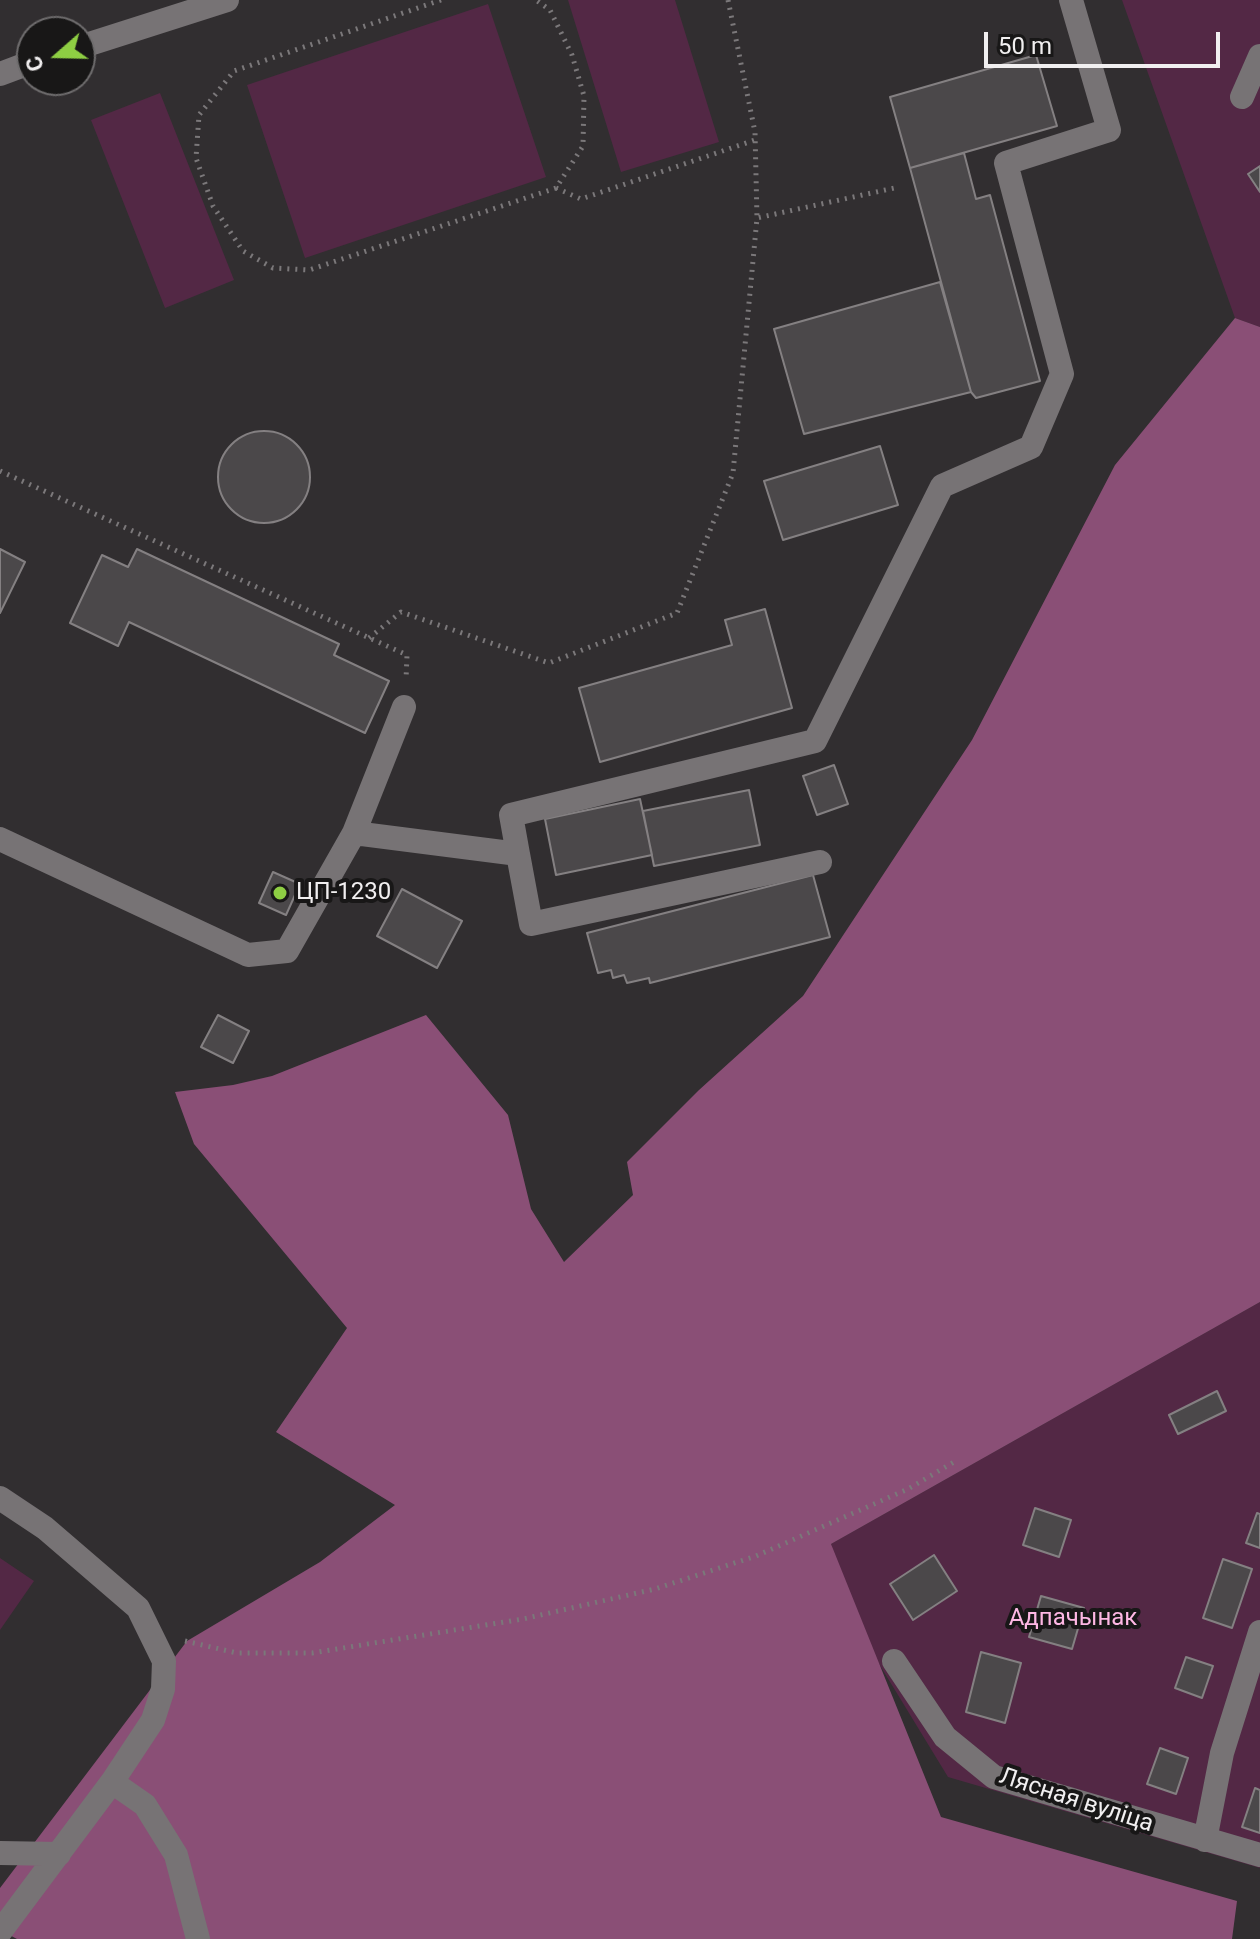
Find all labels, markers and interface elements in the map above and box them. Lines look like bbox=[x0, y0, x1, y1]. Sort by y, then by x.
north arrow bbox=[16, 16, 96, 96]
scale bar bbox=[988, 16, 1224, 66]
text: 50 m bbox=[998, 32, 1052, 60]
text: С bbox=[21, 53, 49, 75]
place label: ЦП-1230 bbox=[296, 879, 391, 907]
marker: ЦП-1230 bbox=[271, 884, 289, 902]
park label: Адпачынак bbox=[1009, 1605, 1137, 1633]
street label: Лясная вуліца bbox=[995, 1763, 1157, 1839]

